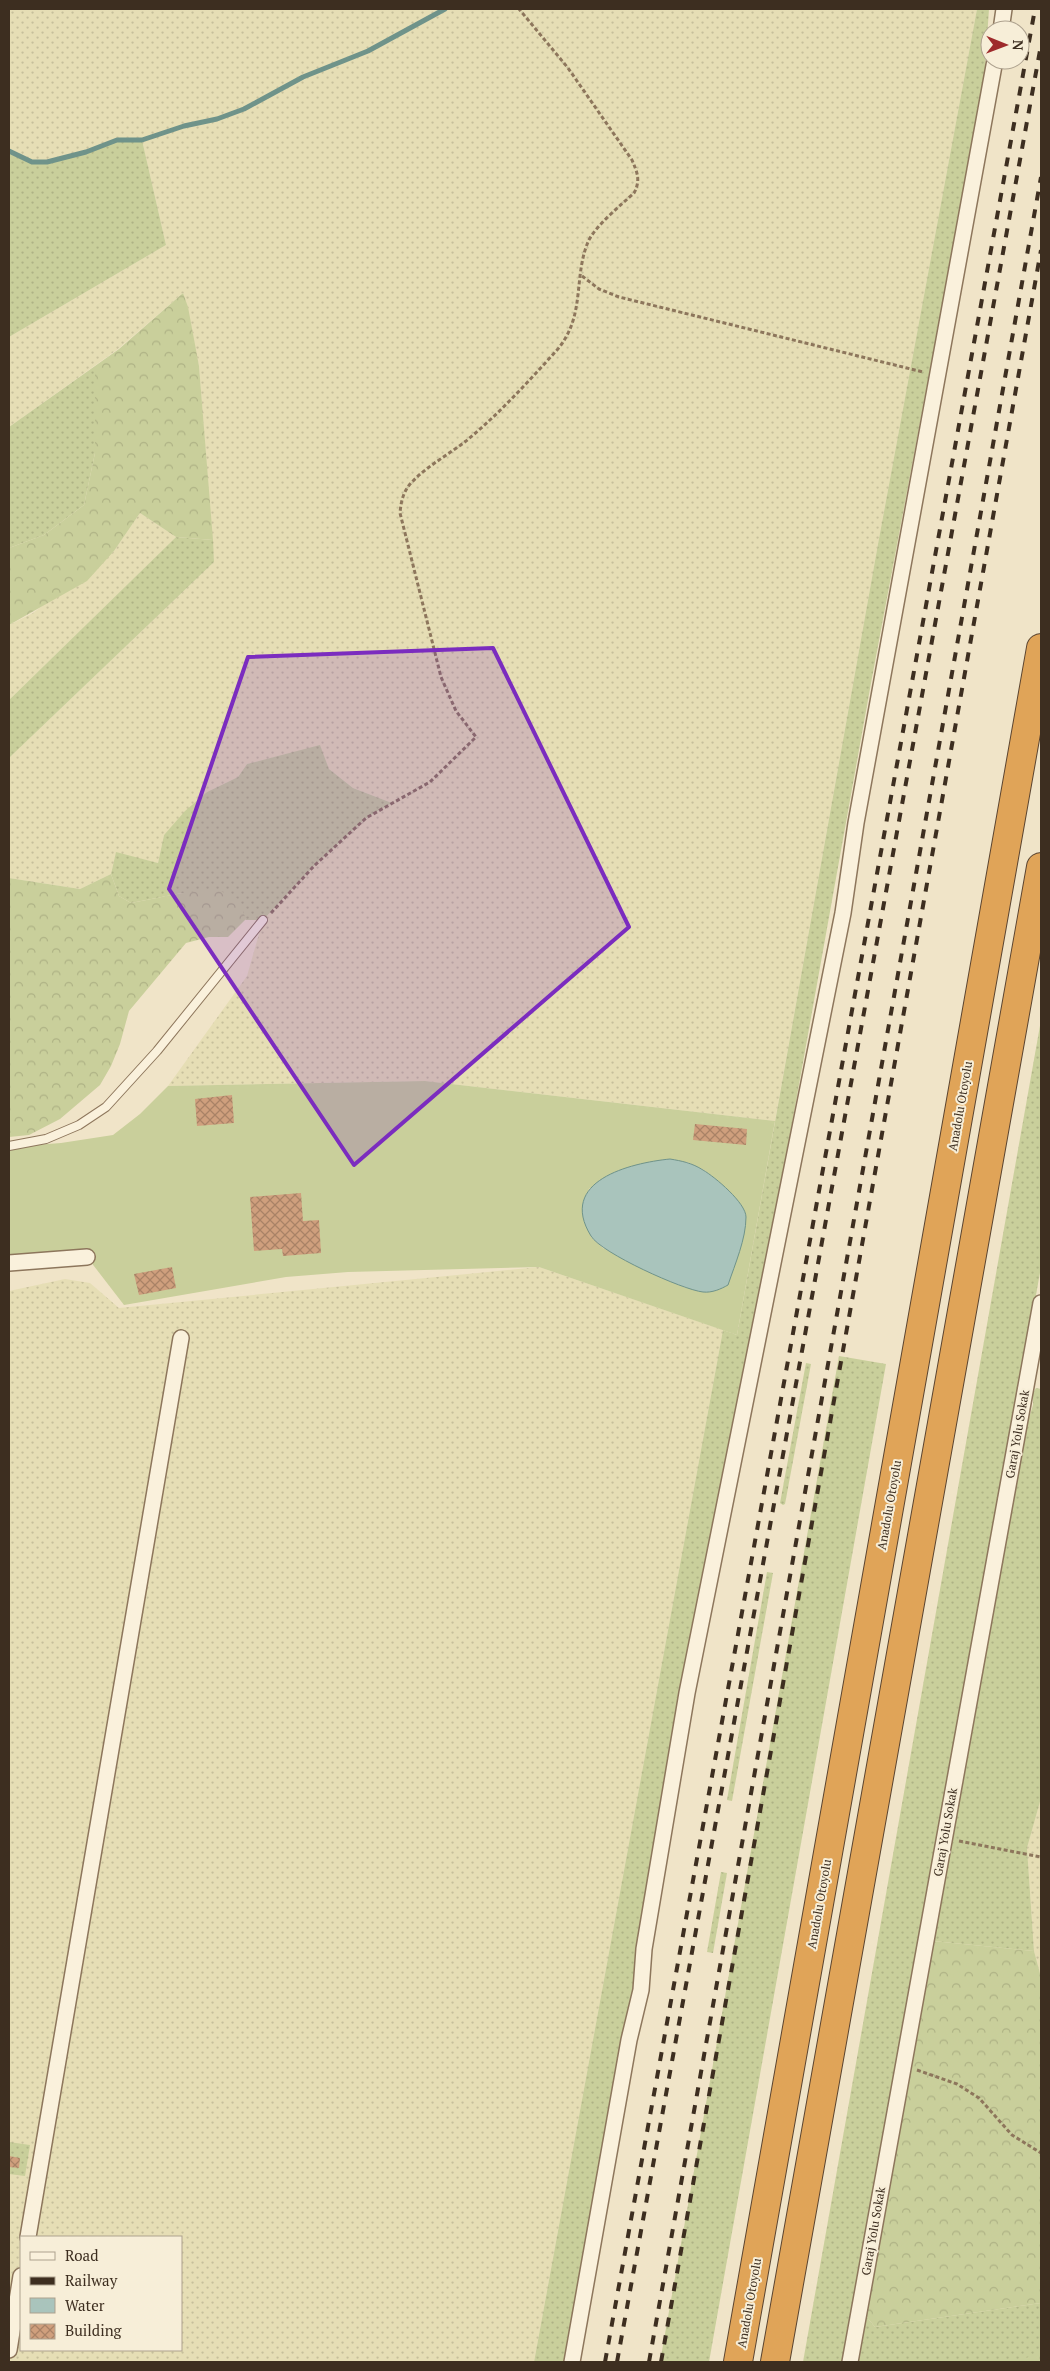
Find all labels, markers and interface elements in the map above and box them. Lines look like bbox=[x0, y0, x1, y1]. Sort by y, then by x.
north arrow bbox=[980, 20, 1030, 70]
text: N bbox=[1009, 40, 1028, 51]
street label: Anadolu Otoyolu bbox=[945, 1060, 975, 1152]
street label: Garaj Yolu Sokak bbox=[1002, 1388, 1032, 1479]
street label: Anadolu Otoyolu bbox=[874, 1459, 904, 1551]
street label: Garaj Yolu Sokak bbox=[930, 1786, 960, 1877]
street label: Anadolu Otoyolu bbox=[804, 1858, 834, 1950]
street label: Garaj Yolu Sokak bbox=[858, 2185, 888, 2276]
legend bbox=[20, 2236, 182, 2351]
text: Road bbox=[65, 2245, 98, 2265]
street label: Anadolu Otoyolu bbox=[734, 2257, 764, 2349]
text: Railway bbox=[65, 2270, 118, 2290]
text: Water bbox=[65, 2295, 105, 2315]
text: Building bbox=[65, 2320, 123, 2340]

